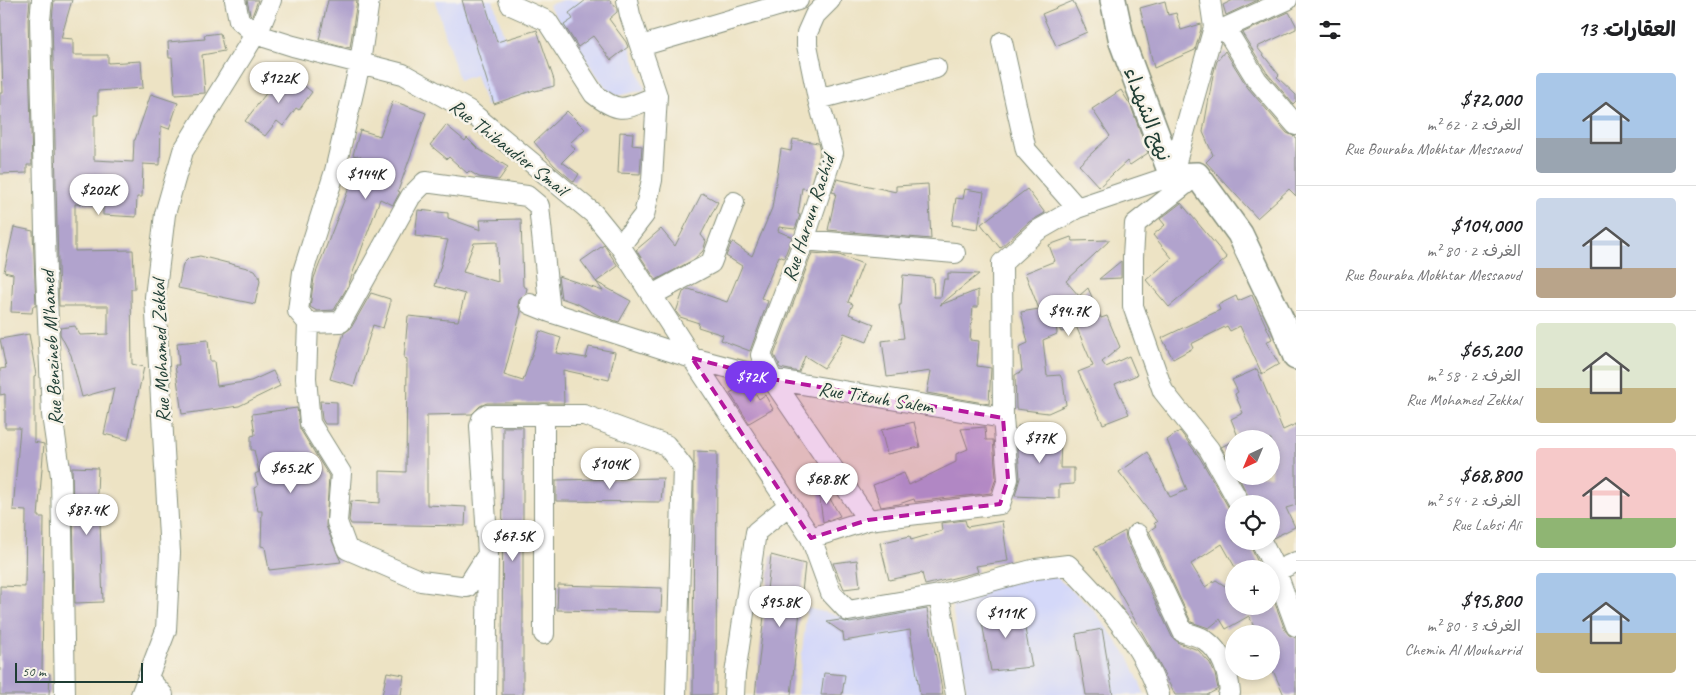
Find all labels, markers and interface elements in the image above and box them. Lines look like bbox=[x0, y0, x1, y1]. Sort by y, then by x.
icon: filters bbox=[1316, 16, 1344, 44]
text: العقارات: 13 bbox=[1578, 16, 1676, 42]
pin: $122K bbox=[244, 62, 314, 104]
street label: نهج الشهداء bbox=[1117, 64, 1177, 165]
text: $122K bbox=[261, 68, 297, 88]
text: $72,000 bbox=[1460, 86, 1521, 112]
street label: Rue Thibaudier Smail bbox=[445, 93, 576, 204]
icon: home bbox=[1576, 93, 1636, 153]
text: الغرف: 2 · 62 m² bbox=[1427, 115, 1521, 135]
text: Rue Bouraba Mokhtar Messaoud bbox=[1344, 139, 1521, 159]
street label: Rue Haroun Rachid bbox=[776, 149, 842, 284]
pin: $144K bbox=[331, 158, 401, 200]
text: $144K bbox=[348, 164, 384, 184]
pin: $202K bbox=[64, 174, 134, 216]
text: $202K bbox=[81, 180, 117, 200]
text: $104,000 bbox=[1451, 212, 1521, 238]
icon: home bbox=[1576, 218, 1636, 278]
text: الغرف: 2 · 80 m² bbox=[1427, 241, 1521, 261]
text: Rue Bouraba Mokhtar Messaoud bbox=[1344, 265, 1521, 285]
street label: Rue Benzineb M'hamed bbox=[35, 267, 68, 426]
street label: Rue Mohamed Zekkal bbox=[145, 275, 175, 423]
pin: $94.7K bbox=[1028, 294, 1110, 337]
text: $94.7K bbox=[1049, 301, 1089, 321]
text: $65,200 bbox=[1460, 337, 1521, 363]
icon: home bbox=[1576, 343, 1636, 403]
pin: $72K bbox=[721, 360, 781, 403]
text: الغرف: 2 · 58 m² bbox=[1427, 366, 1521, 386]
text: $72K bbox=[736, 367, 766, 387]
street label: Rue Titouh Salem bbox=[817, 376, 937, 419]
text: Rue Mohamed Zekkal bbox=[1406, 390, 1521, 410]
pin: $77K bbox=[1010, 422, 1070, 464]
text: $77K bbox=[1025, 428, 1055, 448]
north arrow bbox=[1225, 430, 1280, 485]
map controls bbox=[1225, 430, 1280, 680]
pin: $104K bbox=[575, 448, 645, 490]
pin: $65.2K bbox=[250, 452, 332, 494]
text: $104K bbox=[592, 454, 628, 474]
text: $65.2K bbox=[271, 458, 311, 478]
pin: $68.8K bbox=[786, 462, 868, 505]
text: $68,800 bbox=[1460, 462, 1521, 488]
icon: home bbox=[1576, 468, 1636, 528]
text: $68.8K bbox=[807, 469, 847, 489]
text: الغرف: 2 · 54 m² bbox=[1427, 491, 1521, 511]
pin: $87.4K bbox=[46, 494, 128, 536]
button: locate bbox=[1225, 495, 1280, 550]
text: $87.4K bbox=[67, 500, 107, 520]
text: Rue Labsi Ali bbox=[1452, 515, 1521, 535]
pin: $67.5K bbox=[472, 520, 554, 562]
text: $67.5K bbox=[493, 526, 533, 546]
button: + bbox=[1225, 560, 1280, 615]
pin: $95.8K bbox=[739, 586, 821, 628]
text: $95,800 bbox=[1461, 587, 1521, 613]
text: $95.8K bbox=[760, 592, 800, 612]
icon: home bbox=[1576, 593, 1636, 653]
pin: $111K bbox=[971, 596, 1041, 639]
text: $111K bbox=[988, 603, 1024, 623]
text: الغرف: 3 · 80 m² bbox=[1427, 616, 1521, 636]
button: − bbox=[1225, 625, 1280, 680]
text: Chemin Al Mouharrid bbox=[1405, 640, 1521, 660]
scale bar bbox=[15, 660, 142, 683]
text: 50 m bbox=[22, 663, 46, 680]

